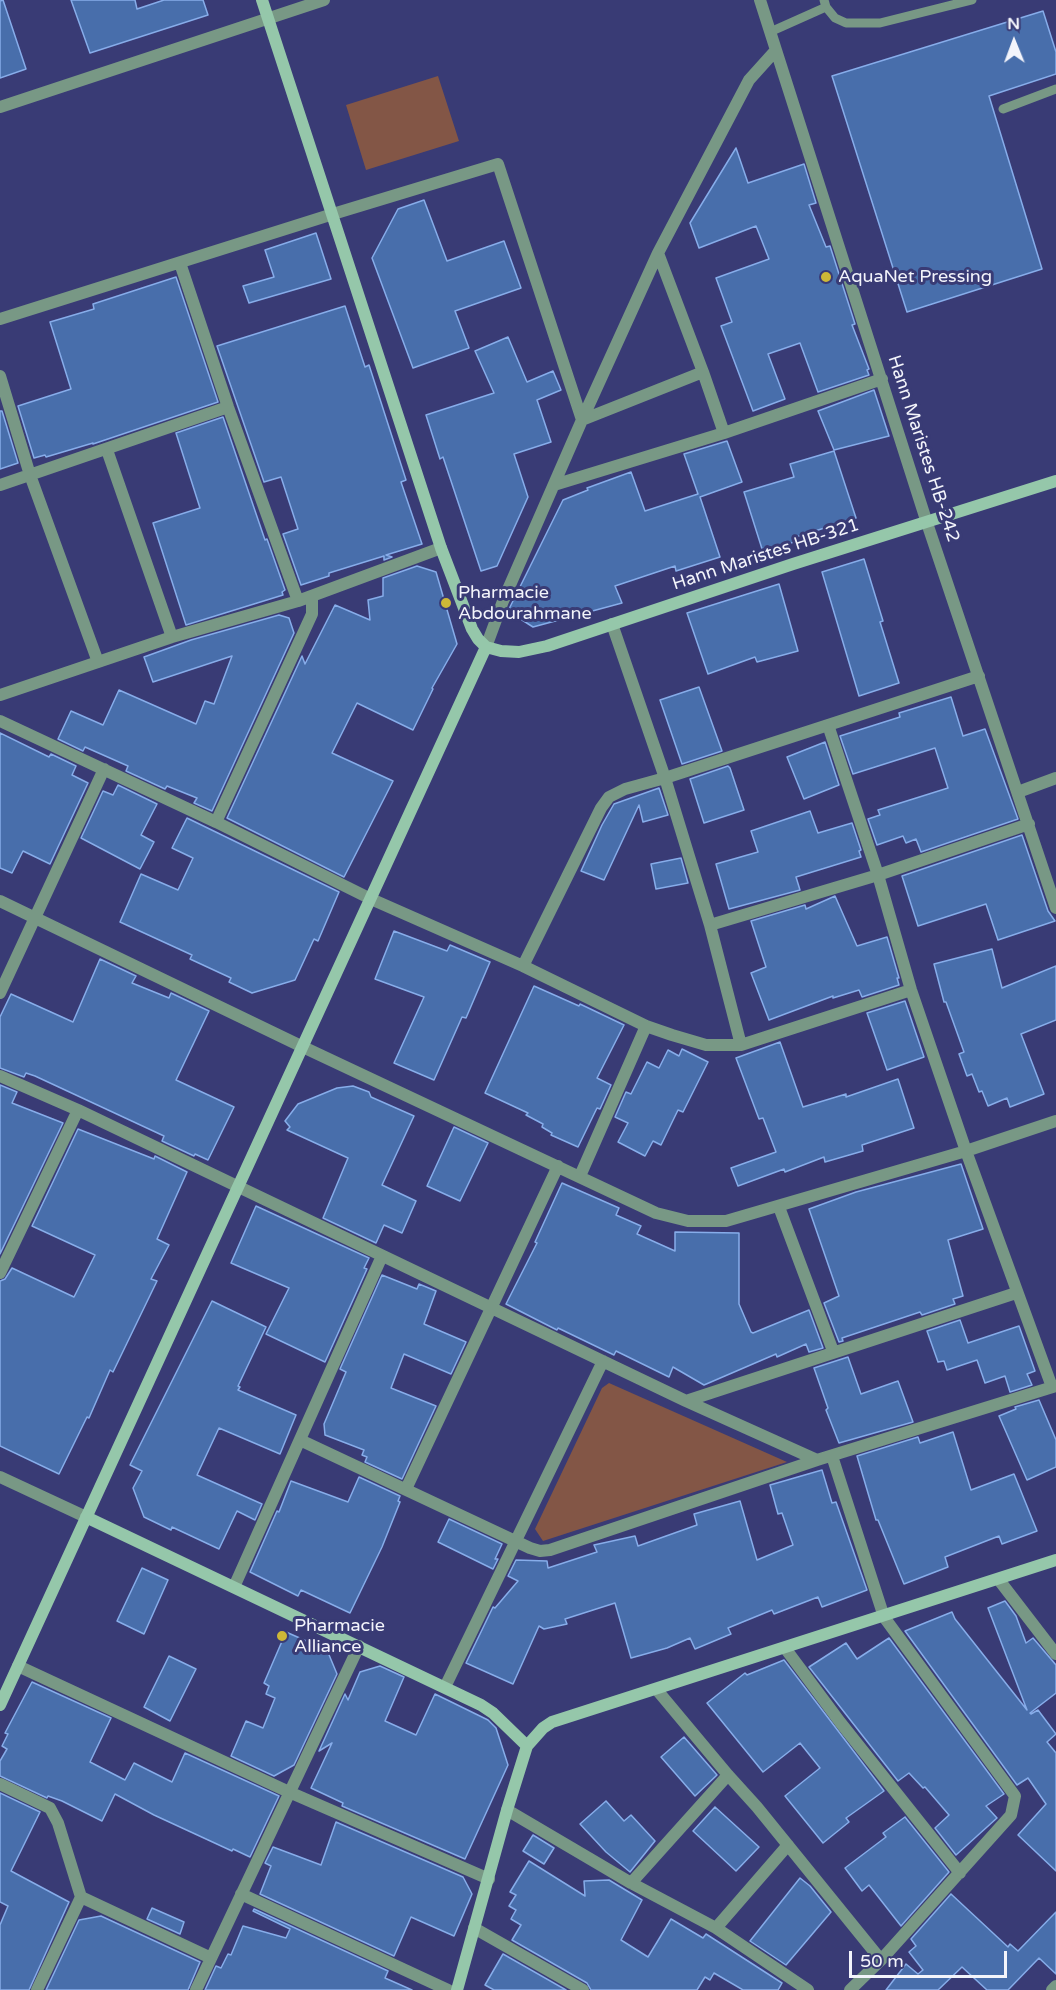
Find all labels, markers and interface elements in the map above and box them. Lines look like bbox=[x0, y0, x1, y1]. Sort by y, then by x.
north arrow bbox=[984, 12, 1044, 72]
text: N bbox=[1007, 14, 1020, 34]
place label: AquaNet Pressing bbox=[838, 266, 992, 288]
marker: AquaNet Pressing bbox=[819, 270, 833, 284]
street label: Hann Maristes HB-242 bbox=[883, 353, 963, 545]
street label: Hann Maristes HB-321 bbox=[670, 515, 862, 595]
place label: Pharmacie Abdourahmane bbox=[458, 582, 592, 624]
marker: Pharmacie Abdourahmane bbox=[439, 596, 453, 610]
place label: Pharmacie Alliance bbox=[294, 1615, 385, 1658]
marker: Pharmacie Alliance bbox=[275, 1629, 289, 1643]
scale bar bbox=[852, 1939, 1010, 1977]
text: 50 m bbox=[860, 1950, 904, 1972]

